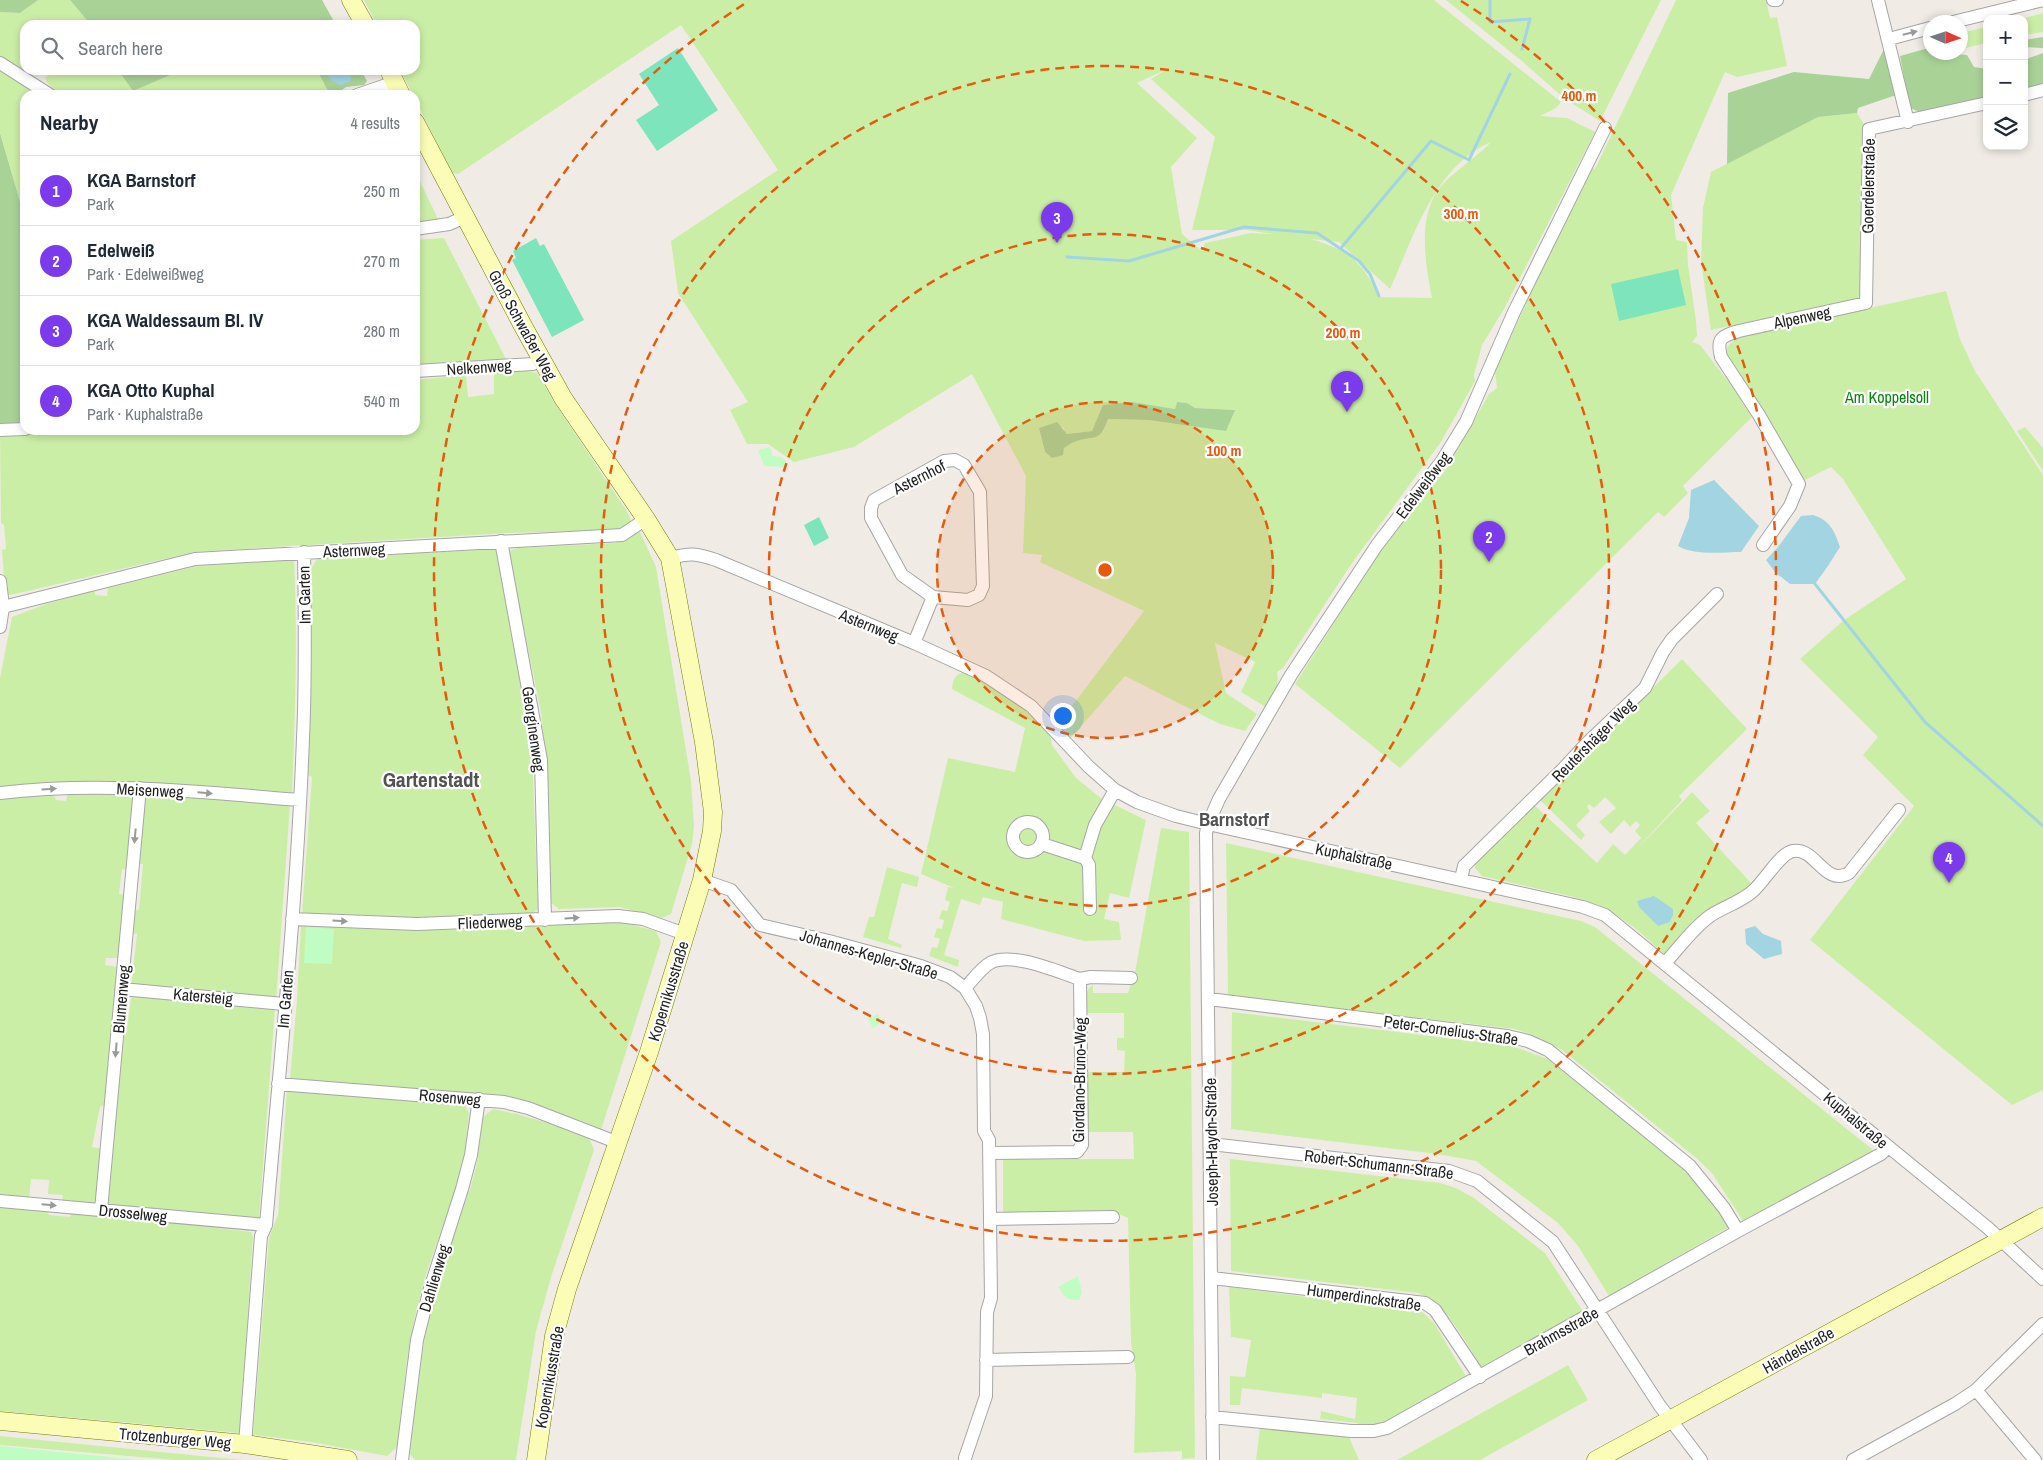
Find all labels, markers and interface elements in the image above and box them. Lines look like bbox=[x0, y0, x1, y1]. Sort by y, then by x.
north arrow bbox=[1923, 15, 1968, 60]
map controls bbox=[1983, 15, 2028, 150]
button: + bbox=[1983, 15, 2028, 60]
search box bbox=[20, 20, 420, 75]
one-way arrow bbox=[1902, 29, 1917, 37]
icon: search bbox=[38, 34, 66, 62]
text: Search here bbox=[78, 35, 163, 61]
button: − bbox=[1983, 60, 2028, 105]
text: 400 m bbox=[1562, 85, 1596, 106]
button: layers bbox=[1983, 105, 2028, 150]
text: Nearby bbox=[40, 108, 98, 137]
text: 4 results bbox=[350, 112, 400, 134]
street label: Goerdelerstraße bbox=[1856, 138, 1880, 234]
text: KGA Barnstorf bbox=[87, 167, 196, 193]
text: 1 bbox=[52, 180, 60, 202]
text: 250 m bbox=[364, 180, 400, 202]
text: Park bbox=[87, 193, 114, 215]
pin: 3 bbox=[1041, 202, 1073, 243]
text: 300 m bbox=[1444, 203, 1478, 224]
text: Edelweiß bbox=[87, 237, 155, 263]
text: 2 bbox=[52, 250, 60, 272]
text: 270 m bbox=[364, 250, 400, 272]
text: Park · Edelweißweg bbox=[87, 263, 204, 285]
street label: Groß Schwaßer Weg bbox=[484, 266, 563, 385]
street label: Alpenweg bbox=[1771, 300, 1833, 334]
text: KGA Waldessaum Bl. IV bbox=[87, 307, 263, 333]
text: 3 bbox=[52, 320, 60, 342]
text: 280 m bbox=[364, 320, 400, 342]
text: 200 m bbox=[1326, 322, 1360, 343]
text: Park bbox=[87, 333, 114, 355]
street label: Nelkenweg bbox=[446, 354, 513, 380]
pin: 1 bbox=[1331, 371, 1363, 412]
text: KGA Otto Kuphal bbox=[87, 377, 215, 403]
park label: Am Koppelsoll bbox=[1844, 386, 1929, 408]
text: 4 bbox=[52, 390, 60, 412]
text: 540 m bbox=[364, 390, 400, 412]
text: Park · Kuphalstraße bbox=[87, 403, 203, 425]
text: 100 m bbox=[1207, 440, 1241, 461]
street label: Edelweißweg bbox=[1391, 446, 1456, 523]
street label: Asternhof bbox=[888, 454, 949, 500]
pin: 2 bbox=[1473, 521, 1505, 562]
street label: Asternweg bbox=[321, 537, 386, 563]
centre of rings bbox=[1096, 561, 1114, 579]
street label: Im Garten bbox=[292, 566, 316, 624]
street label: Asternweg bbox=[835, 603, 903, 647]
street label: Georginenweg bbox=[517, 685, 551, 774]
street label: Reutershäger Weg bbox=[1546, 693, 1640, 787]
your location bbox=[1050, 703, 1076, 729]
district label: Gartenstadt bbox=[383, 765, 480, 794]
street label: Meisenweg bbox=[116, 777, 185, 803]
one-way arrow bbox=[41, 785, 57, 793]
one-way arrow bbox=[198, 789, 214, 797]
district label: Barnstorf bbox=[1199, 806, 1270, 832]
one-way arrow bbox=[131, 828, 139, 844]
street label: Kuphalstraße bbox=[1314, 837, 1394, 875]
pin: 4 bbox=[1933, 842, 1965, 883]
street label: Fliederweg bbox=[457, 910, 524, 934]
one-way arrow bbox=[565, 913, 581, 921]
one-way arrow bbox=[332, 917, 348, 925]
street label: Johannes-Kepler-Straße bbox=[797, 924, 941, 984]
street label: Kopernikusstraße bbox=[642, 938, 694, 1044]
street label: Blumenweg bbox=[107, 963, 135, 1034]
street label: Im Garten bbox=[271, 969, 299, 1029]
street label: Katersteig bbox=[172, 982, 234, 1010]
street label: Peter-Cornelius-Straße bbox=[1382, 1010, 1520, 1050]
street label: Giordano-Bruno-Weg bbox=[1067, 1017, 1091, 1143]
one-way arrow bbox=[112, 1043, 120, 1059]
street label: Joseph-Haydn-Straße bbox=[1199, 1078, 1223, 1206]
street label: Rosenweg bbox=[418, 1083, 483, 1111]
street label: Kuphalstraße bbox=[1819, 1086, 1893, 1154]
street label: Robert-Schumann-Straße bbox=[1303, 1144, 1455, 1184]
street label: Drosselweg bbox=[98, 1198, 169, 1228]
one-way arrow bbox=[41, 1201, 57, 1209]
street label: Dahlienweg bbox=[413, 1241, 455, 1314]
street label: Humperdinckstraße bbox=[1305, 1278, 1423, 1316]
street label: Brahmsstraße bbox=[1520, 1301, 1602, 1361]
street label: Händelstraße bbox=[1758, 1321, 1838, 1379]
street label: Kopernikusstraße bbox=[529, 1324, 569, 1430]
street label: Trotzenburger Weg bbox=[118, 1422, 233, 1454]

